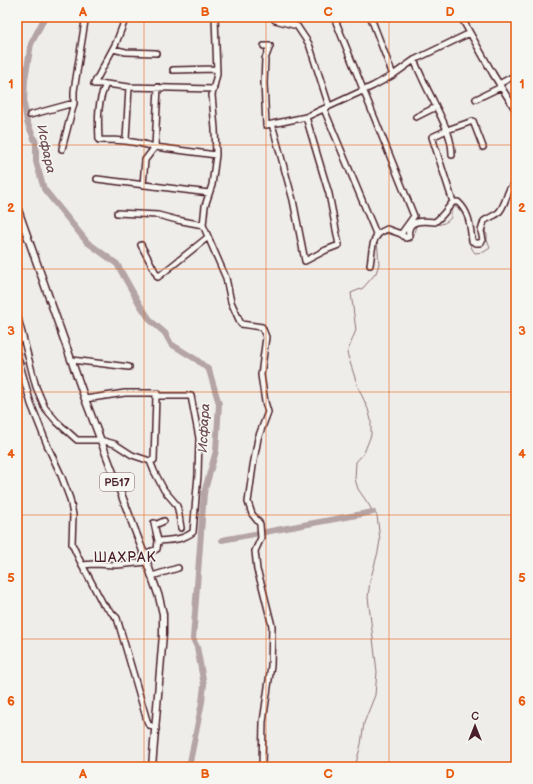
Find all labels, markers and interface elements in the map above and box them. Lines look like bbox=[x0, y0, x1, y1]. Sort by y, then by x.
text: A bbox=[78, 4, 87, 20]
text: B bbox=[200, 4, 210, 20]
text: C bbox=[323, 4, 333, 20]
text: D bbox=[445, 4, 455, 20]
text: 1 bbox=[8, 76, 14, 92]
text: 1 bbox=[519, 76, 525, 92]
water label: Исфара bbox=[33, 123, 59, 175]
text: 2 bbox=[7, 200, 15, 216]
text: 2 bbox=[518, 200, 526, 216]
text: 3 bbox=[7, 323, 15, 339]
text: 3 bbox=[518, 323, 526, 339]
water label: Исфара bbox=[195, 403, 213, 453]
text: 4 bbox=[7, 446, 15, 462]
text: 4 bbox=[518, 446, 526, 462]
road number: РБ17 bbox=[100, 473, 134, 491]
district label: ШАХРАК bbox=[94, 549, 156, 566]
text: 5 bbox=[7, 570, 15, 586]
text: 5 bbox=[518, 570, 526, 586]
text: 6 bbox=[7, 693, 15, 709]
text: 6 bbox=[518, 693, 526, 709]
north arrow bbox=[455, 706, 495, 746]
text: С bbox=[471, 710, 479, 723]
text: A bbox=[78, 766, 87, 782]
text: B bbox=[200, 766, 210, 782]
text: C bbox=[323, 766, 333, 782]
text: D bbox=[445, 766, 455, 782]

